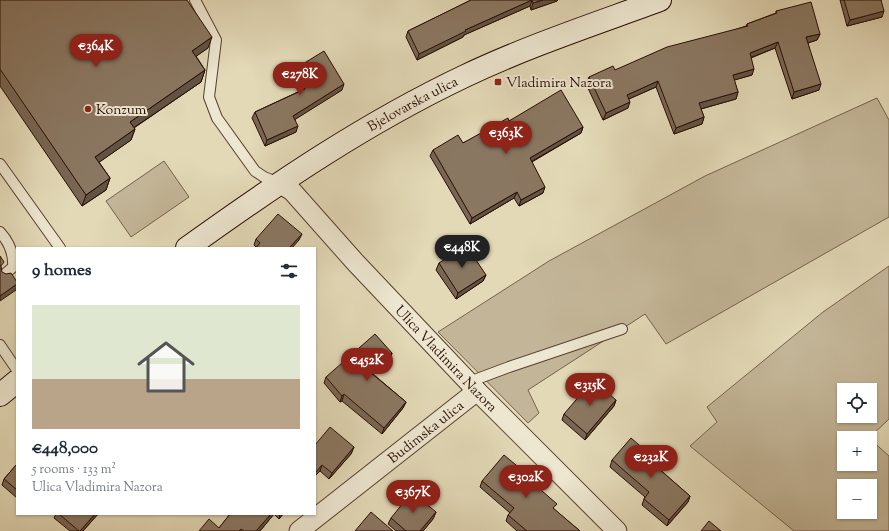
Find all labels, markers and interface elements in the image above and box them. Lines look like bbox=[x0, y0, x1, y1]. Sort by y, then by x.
pin: €364K bbox=[68, 34, 124, 68]
text: €364K bbox=[78, 38, 114, 56]
pin: €278K bbox=[272, 62, 328, 96]
text: €278K bbox=[282, 66, 318, 84]
street label: Bjelovarska ulica bbox=[364, 73, 462, 138]
place label: Vladimira Nazora bbox=[506, 74, 612, 94]
marker: Vladimira Nazora bbox=[493, 77, 503, 87]
place label: Konzum bbox=[96, 101, 147, 121]
marker: Konzum bbox=[83, 104, 93, 114]
pin: €363K bbox=[478, 121, 534, 155]
text: €363K bbox=[489, 125, 523, 143]
pin: €448K bbox=[434, 235, 490, 269]
text: €448K bbox=[444, 239, 480, 257]
text: 9 homes bbox=[32, 259, 91, 283]
icon: filters bbox=[278, 260, 300, 282]
street label: Ulica Vladimira Nazora bbox=[389, 302, 501, 418]
icon: home bbox=[130, 331, 202, 403]
pin: €452K bbox=[339, 348, 395, 382]
text: €452K bbox=[350, 352, 384, 370]
pin: €315K bbox=[562, 373, 618, 407]
text: €315K bbox=[574, 377, 606, 395]
map controls bbox=[837, 383, 877, 519]
button: locate bbox=[837, 383, 877, 423]
street label: Budimska ulica bbox=[385, 397, 469, 469]
button: + bbox=[837, 431, 877, 471]
text: €448,000 bbox=[32, 437, 98, 461]
pin: €232K bbox=[623, 445, 679, 479]
text: €232K bbox=[634, 449, 668, 467]
text: 5 rooms · 133 m² bbox=[32, 461, 116, 479]
pin: €302K bbox=[498, 465, 554, 499]
text: €302K bbox=[508, 469, 544, 487]
text: Ulica Vladimira Nazora bbox=[32, 479, 163, 497]
button: − bbox=[837, 479, 877, 519]
pin: €367K bbox=[385, 480, 441, 514]
text: €367K bbox=[395, 484, 431, 502]

